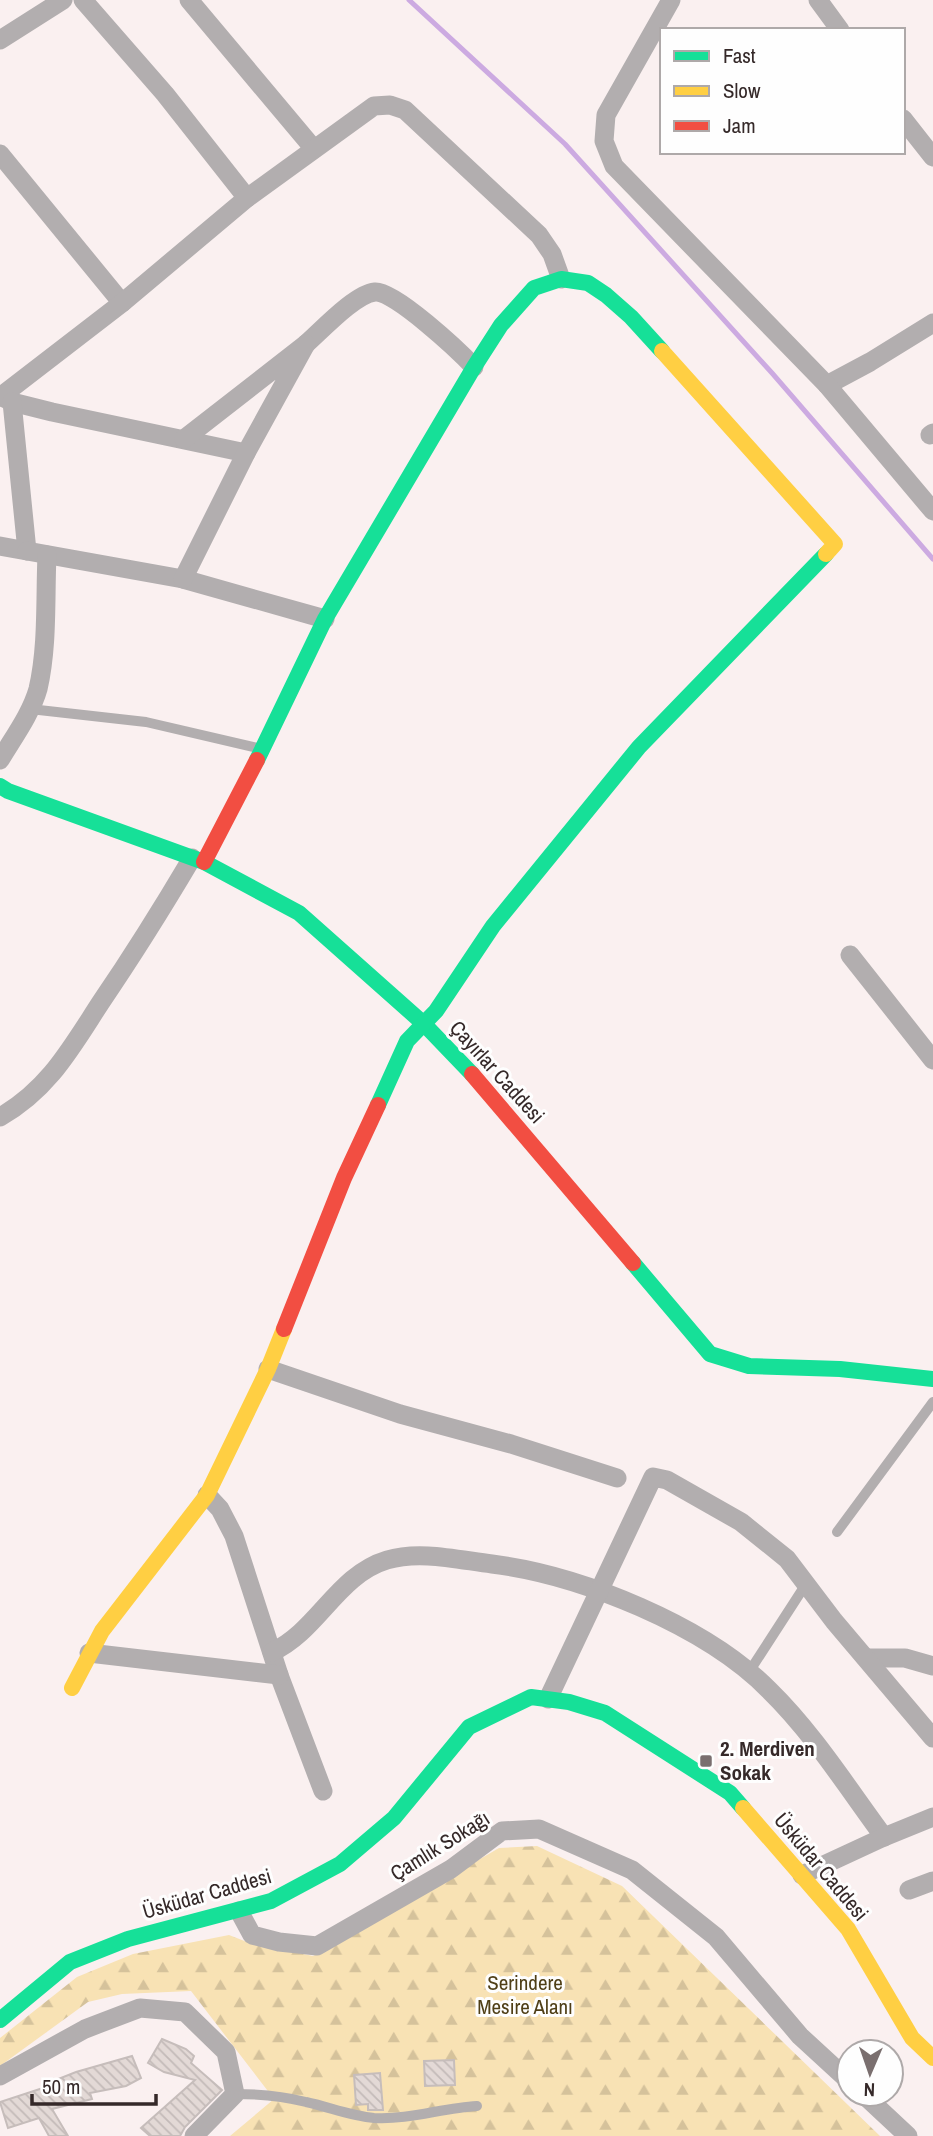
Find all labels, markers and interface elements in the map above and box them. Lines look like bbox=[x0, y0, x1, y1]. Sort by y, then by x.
legend bbox=[660, 28, 905, 154]
text: Fast bbox=[723, 41, 756, 70]
text: Slow bbox=[723, 76, 761, 105]
text: Jam bbox=[723, 111, 756, 140]
street label: Çayırlar Caddesi bbox=[443, 1014, 551, 1129]
place label: 2. Merdiven Sokak bbox=[720, 1734, 815, 1787]
marker: 2. Merdiven Sokak bbox=[698, 1753, 714, 1769]
street label: Çamlık Sokağı bbox=[385, 1804, 495, 1888]
street label: Üsküdar Caddesi bbox=[768, 1806, 875, 1927]
street label: Üsküdar Caddesi bbox=[139, 1861, 275, 1926]
park label: Serindere Mesire Alanı bbox=[477, 1968, 573, 2021]
north arrow bbox=[835, 2038, 905, 2108]
scale bar bbox=[32, 2062, 156, 2106]
text: 50 m bbox=[42, 2072, 80, 2101]
text: N bbox=[863, 2077, 875, 2103]

